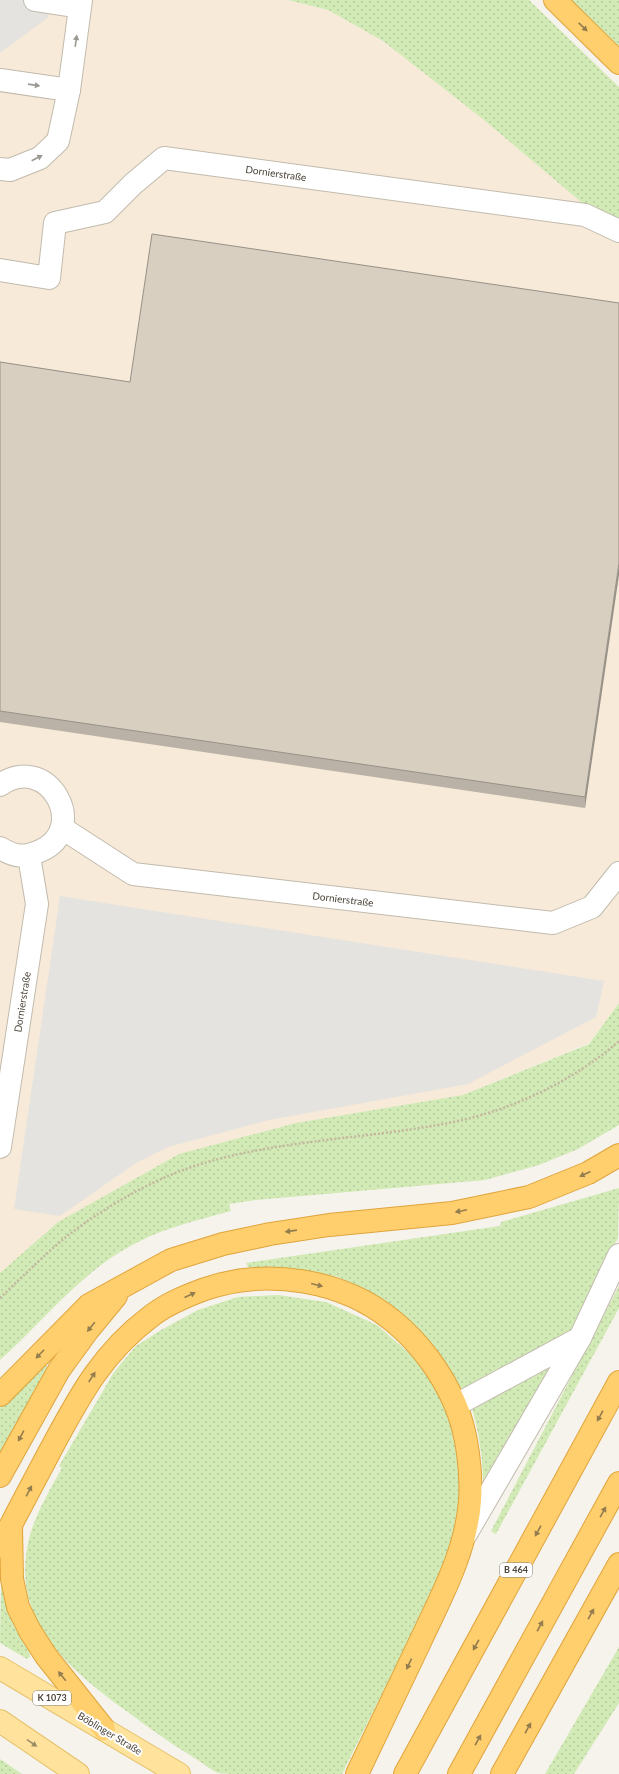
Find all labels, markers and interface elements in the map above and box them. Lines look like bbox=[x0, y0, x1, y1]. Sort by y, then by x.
one-way arrow bbox=[578, 22, 588, 32]
one-way arrow bbox=[73, 35, 79, 47]
one-way arrow bbox=[28, 82, 40, 88]
one-way arrow bbox=[31, 155, 42, 161]
street label: Dornierstraße bbox=[245, 163, 307, 183]
street label: Dornierstraße bbox=[312, 889, 374, 909]
street label: Dornierstraße bbox=[11, 971, 33, 1033]
one-way arrow bbox=[580, 1171, 591, 1177]
one-way arrow bbox=[455, 1209, 467, 1215]
one-way arrow bbox=[284, 1228, 297, 1234]
one-way arrow bbox=[311, 1282, 323, 1288]
one-way arrow bbox=[184, 1292, 196, 1298]
one-way arrow bbox=[86, 1321, 95, 1332]
one-way arrow bbox=[36, 1349, 45, 1358]
one-way arrow bbox=[88, 1372, 96, 1382]
one-way arrow bbox=[597, 1411, 604, 1422]
one-way arrow bbox=[18, 1431, 25, 1442]
one-way arrow bbox=[26, 1485, 32, 1496]
one-way arrow bbox=[599, 1506, 606, 1518]
one-way arrow bbox=[535, 1525, 542, 1536]
road number: B 464 bbox=[500, 1563, 532, 1577]
one-way arrow bbox=[587, 1608, 594, 1620]
one-way arrow bbox=[537, 1620, 543, 1632]
one-way arrow bbox=[472, 1639, 479, 1650]
one-way arrow bbox=[406, 1659, 412, 1670]
one-way arrow bbox=[58, 1671, 67, 1682]
road number: K 1073 bbox=[33, 1691, 71, 1705]
street label: Böblinger Straße bbox=[76, 1709, 144, 1757]
one-way arrow bbox=[524, 1722, 531, 1733]
one-way arrow bbox=[474, 1734, 481, 1746]
one-way arrow bbox=[27, 1739, 37, 1747]

